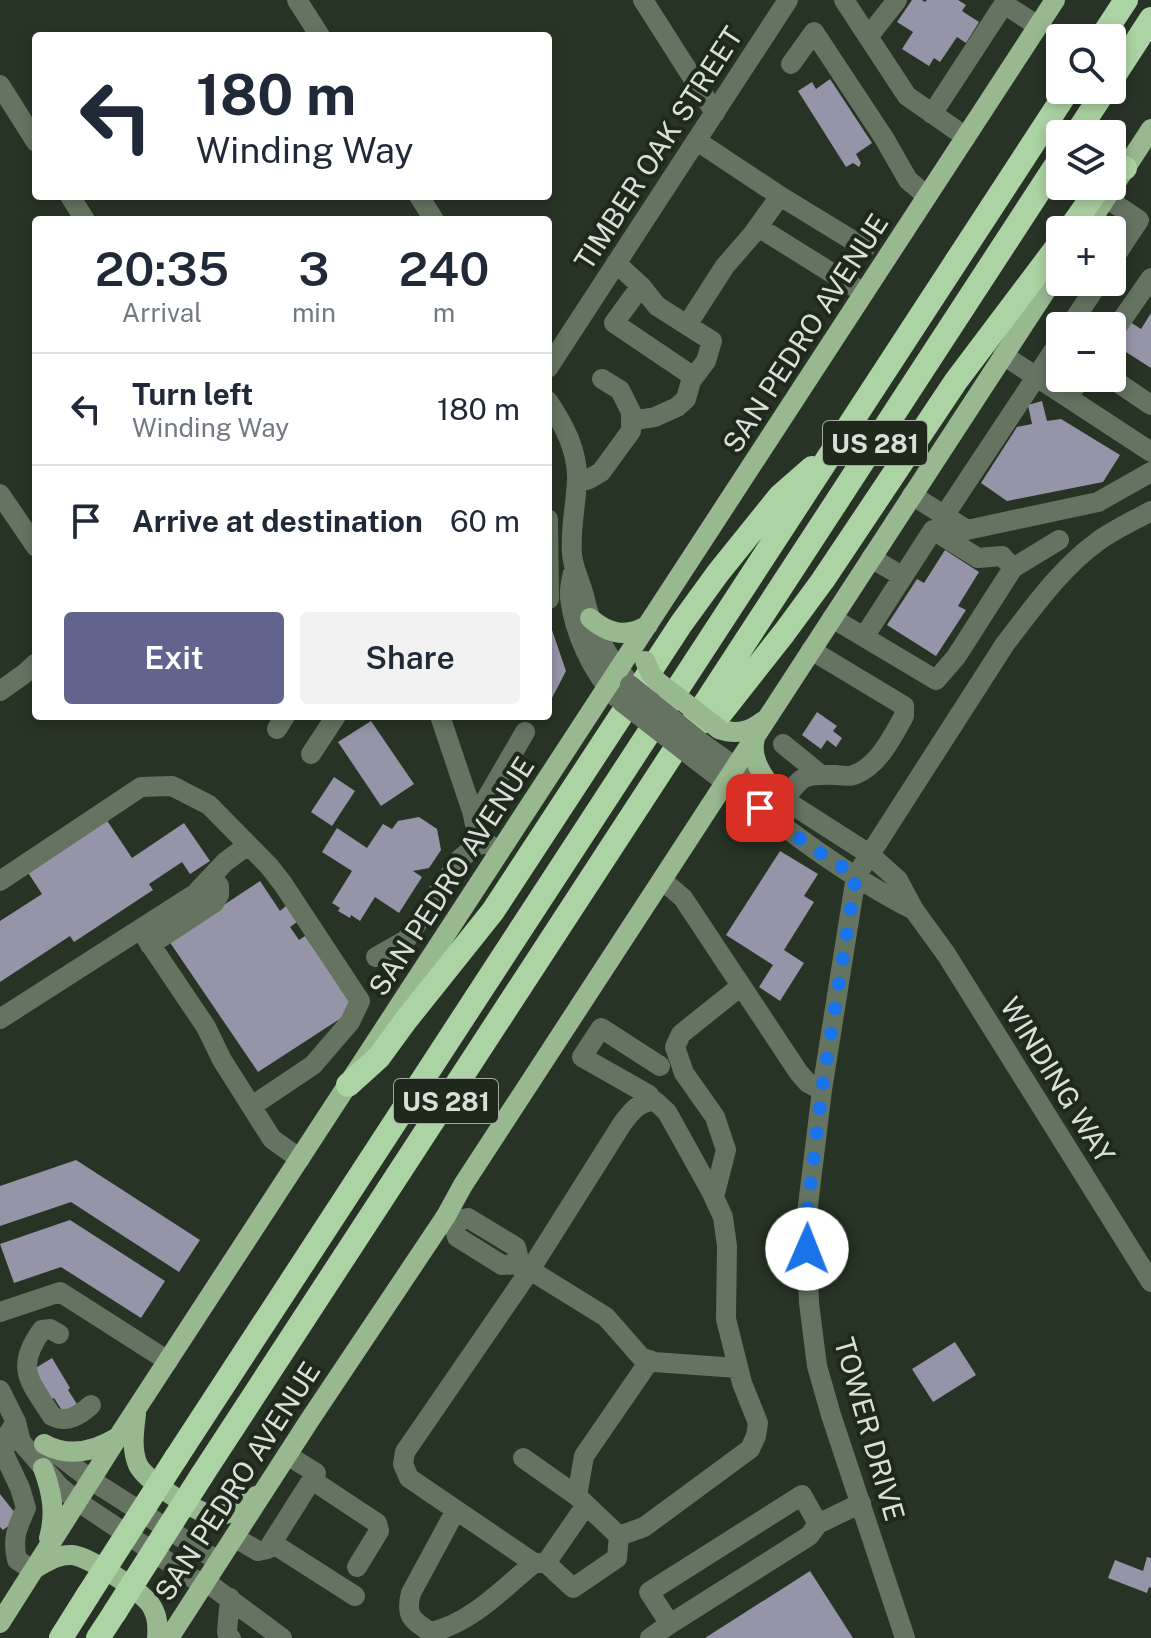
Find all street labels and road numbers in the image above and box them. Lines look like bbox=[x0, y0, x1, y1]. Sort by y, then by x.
street label: TIMBER OAK STREET bbox=[567, 20, 749, 276]
street label: SAN PEDRO AVENUE bbox=[715, 207, 895, 459]
road number: US 281 bbox=[823, 421, 927, 465]
street label: SAN PEDRO AVENUE bbox=[361, 750, 541, 1002]
street label: WINDING WAY bbox=[994, 991, 1122, 1169]
road number: US 281 bbox=[394, 1079, 498, 1123]
street label: TOWER DRIVE bbox=[828, 1334, 912, 1524]
street label: SAN PEDRO AVENUE bbox=[147, 1355, 327, 1607]

